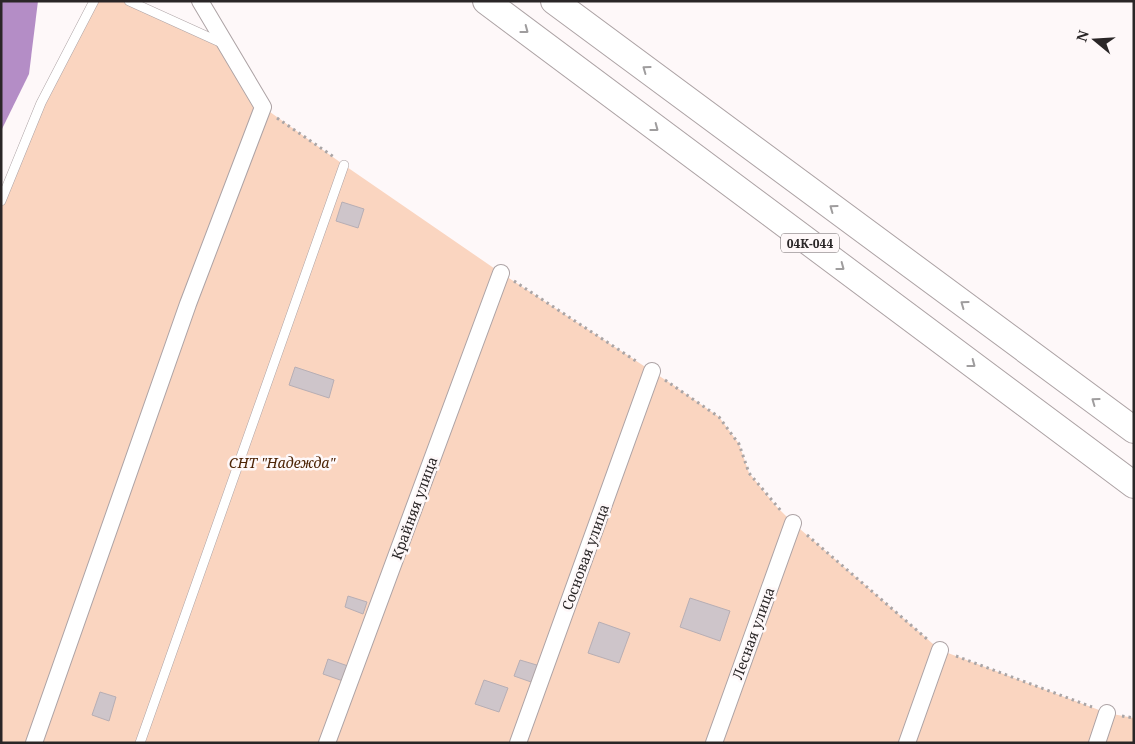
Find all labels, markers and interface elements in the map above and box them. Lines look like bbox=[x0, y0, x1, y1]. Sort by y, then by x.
north arrow bbox=[1070, 15, 1120, 65]
one-way arrow bbox=[519, 25, 528, 33]
text: N bbox=[1071, 28, 1093, 44]
one-way arrow bbox=[643, 67, 652, 75]
one-way arrow bbox=[649, 122, 658, 130]
one-way arrow bbox=[830, 205, 839, 213]
road number: 04К-044 bbox=[781, 234, 839, 252]
one-way arrow bbox=[835, 261, 844, 269]
one-way arrow bbox=[960, 301, 970, 310]
one-way arrow bbox=[966, 358, 975, 366]
one-way arrow bbox=[1091, 398, 1101, 407]
park label: СНТ "Надежда" bbox=[229, 453, 336, 472]
street label: Крайняя улица bbox=[387, 454, 441, 562]
street label: Сосновая улица bbox=[557, 501, 613, 613]
street label: Лесная улица bbox=[728, 584, 778, 682]

